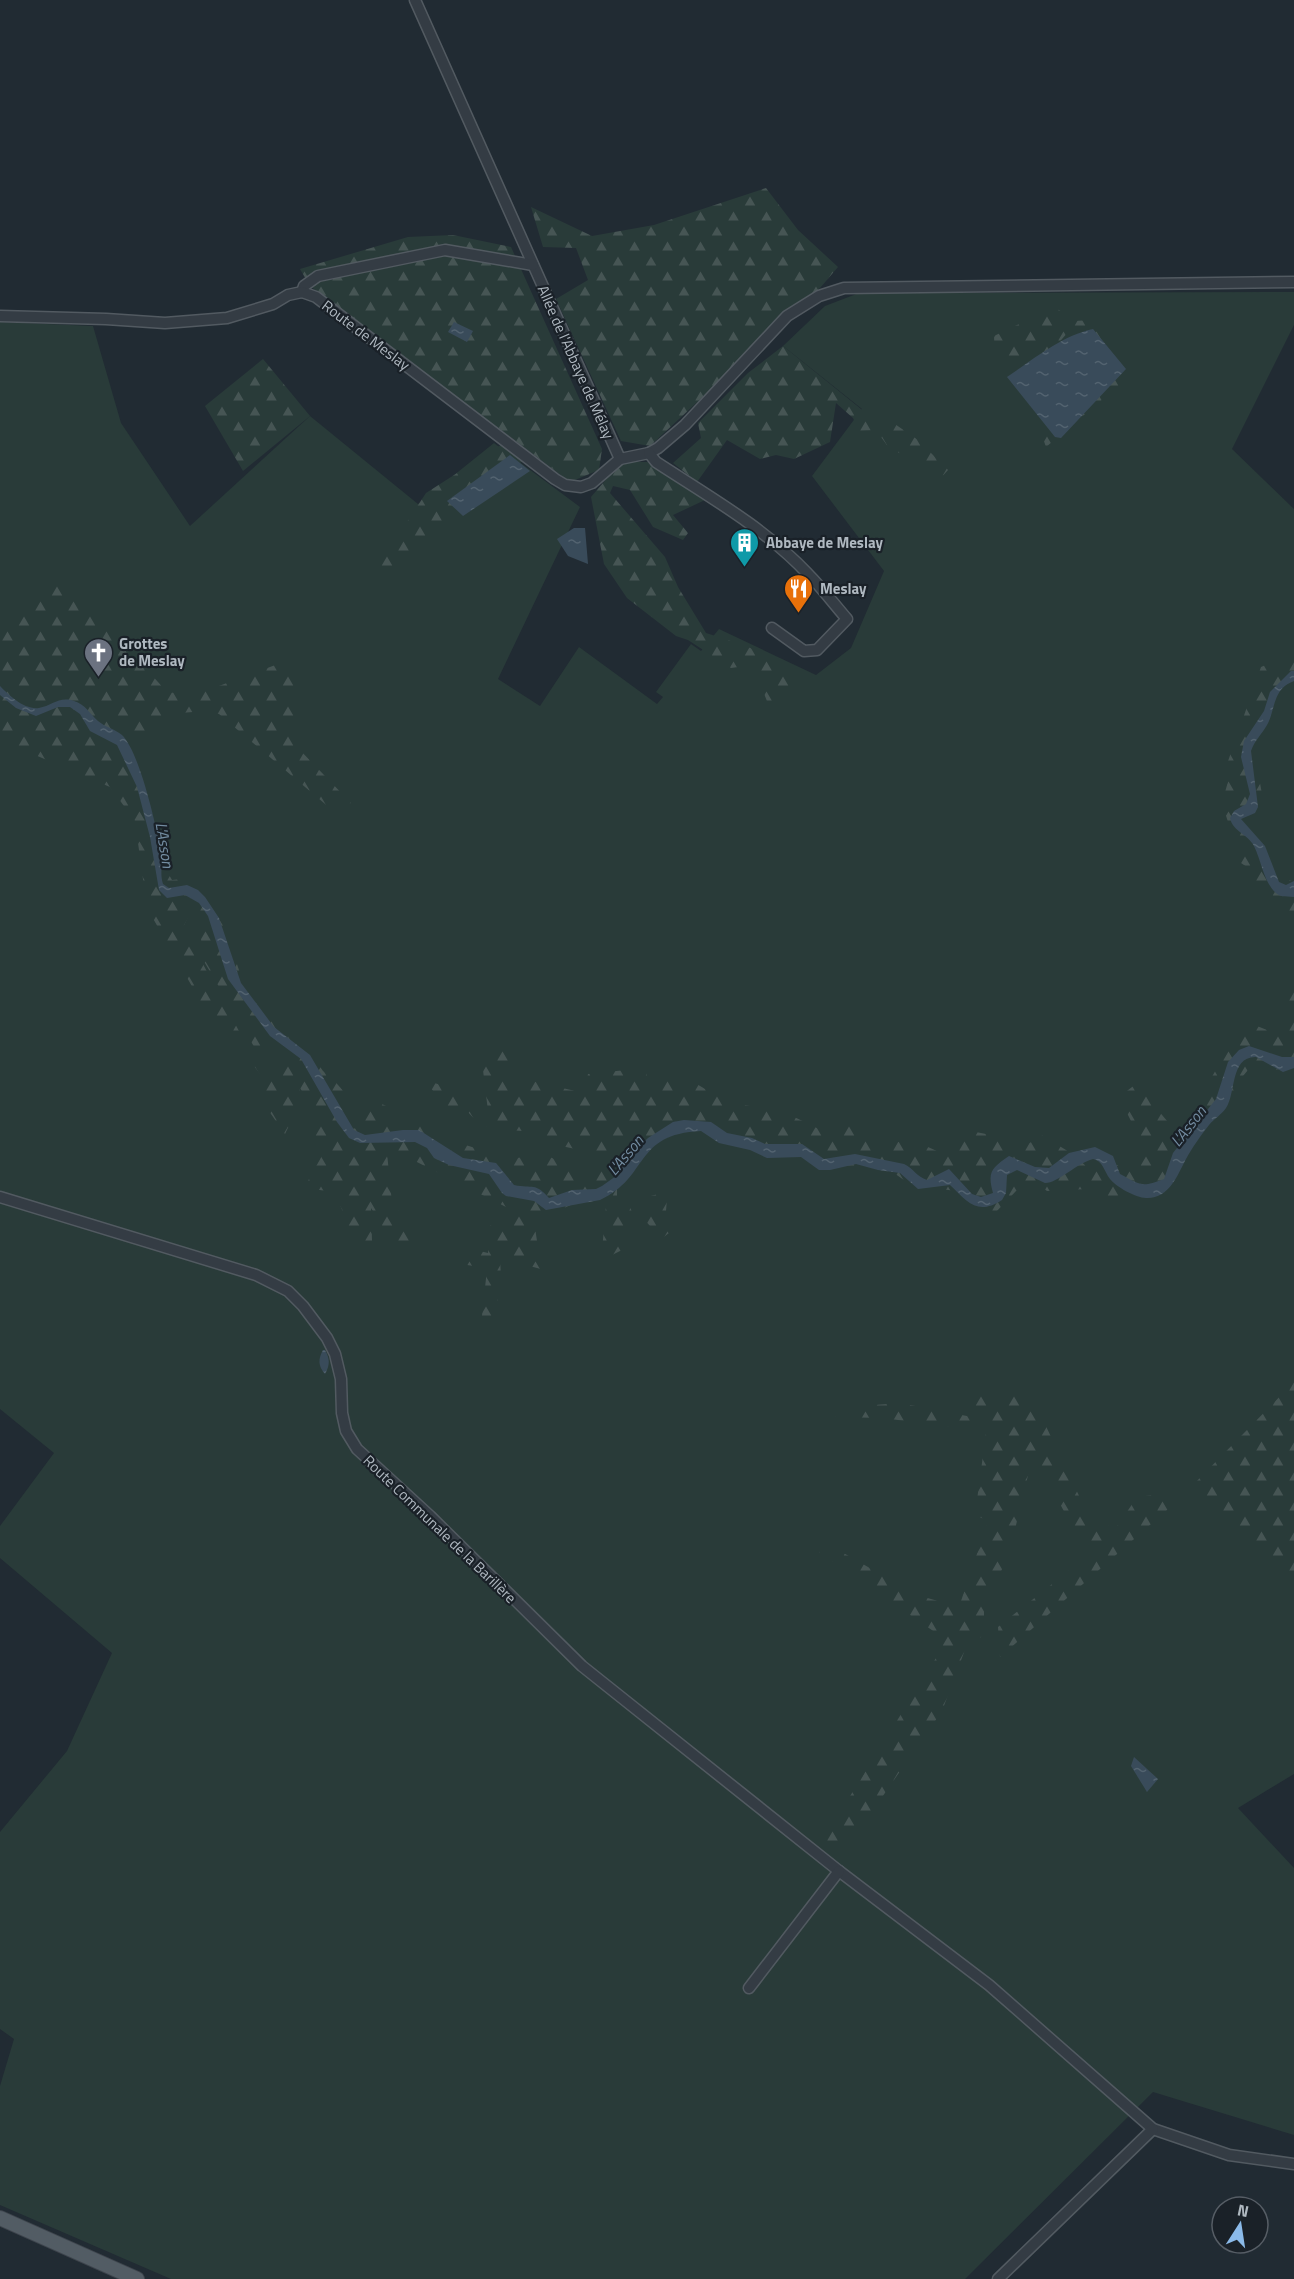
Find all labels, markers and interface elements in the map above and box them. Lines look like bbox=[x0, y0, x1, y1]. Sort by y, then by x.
street label: Allée de l'Abbaye de Mélay bbox=[532, 281, 620, 443]
street label: Route de Meslay bbox=[317, 294, 415, 376]
building icon: Abbaye de Meslay bbox=[729, 526, 761, 568]
place label: Abbaye de Meslay bbox=[766, 531, 884, 554]
restaurant icon: Meslay bbox=[783, 572, 815, 614]
place label: Meslay bbox=[820, 577, 867, 600]
place label: Grottes de Meslay bbox=[119, 632, 185, 672]
church icon: Grottes de Meslay bbox=[82, 636, 114, 678]
water label: L'Asson bbox=[150, 820, 181, 871]
water label: L'Asson bbox=[1164, 1100, 1212, 1151]
water label: L'Asson bbox=[601, 1129, 650, 1180]
street label: Route Communale de la Barillère bbox=[358, 1449, 522, 1609]
north arrow bbox=[1210, 2195, 1270, 2255]
text: N bbox=[1235, 2197, 1251, 2223]

